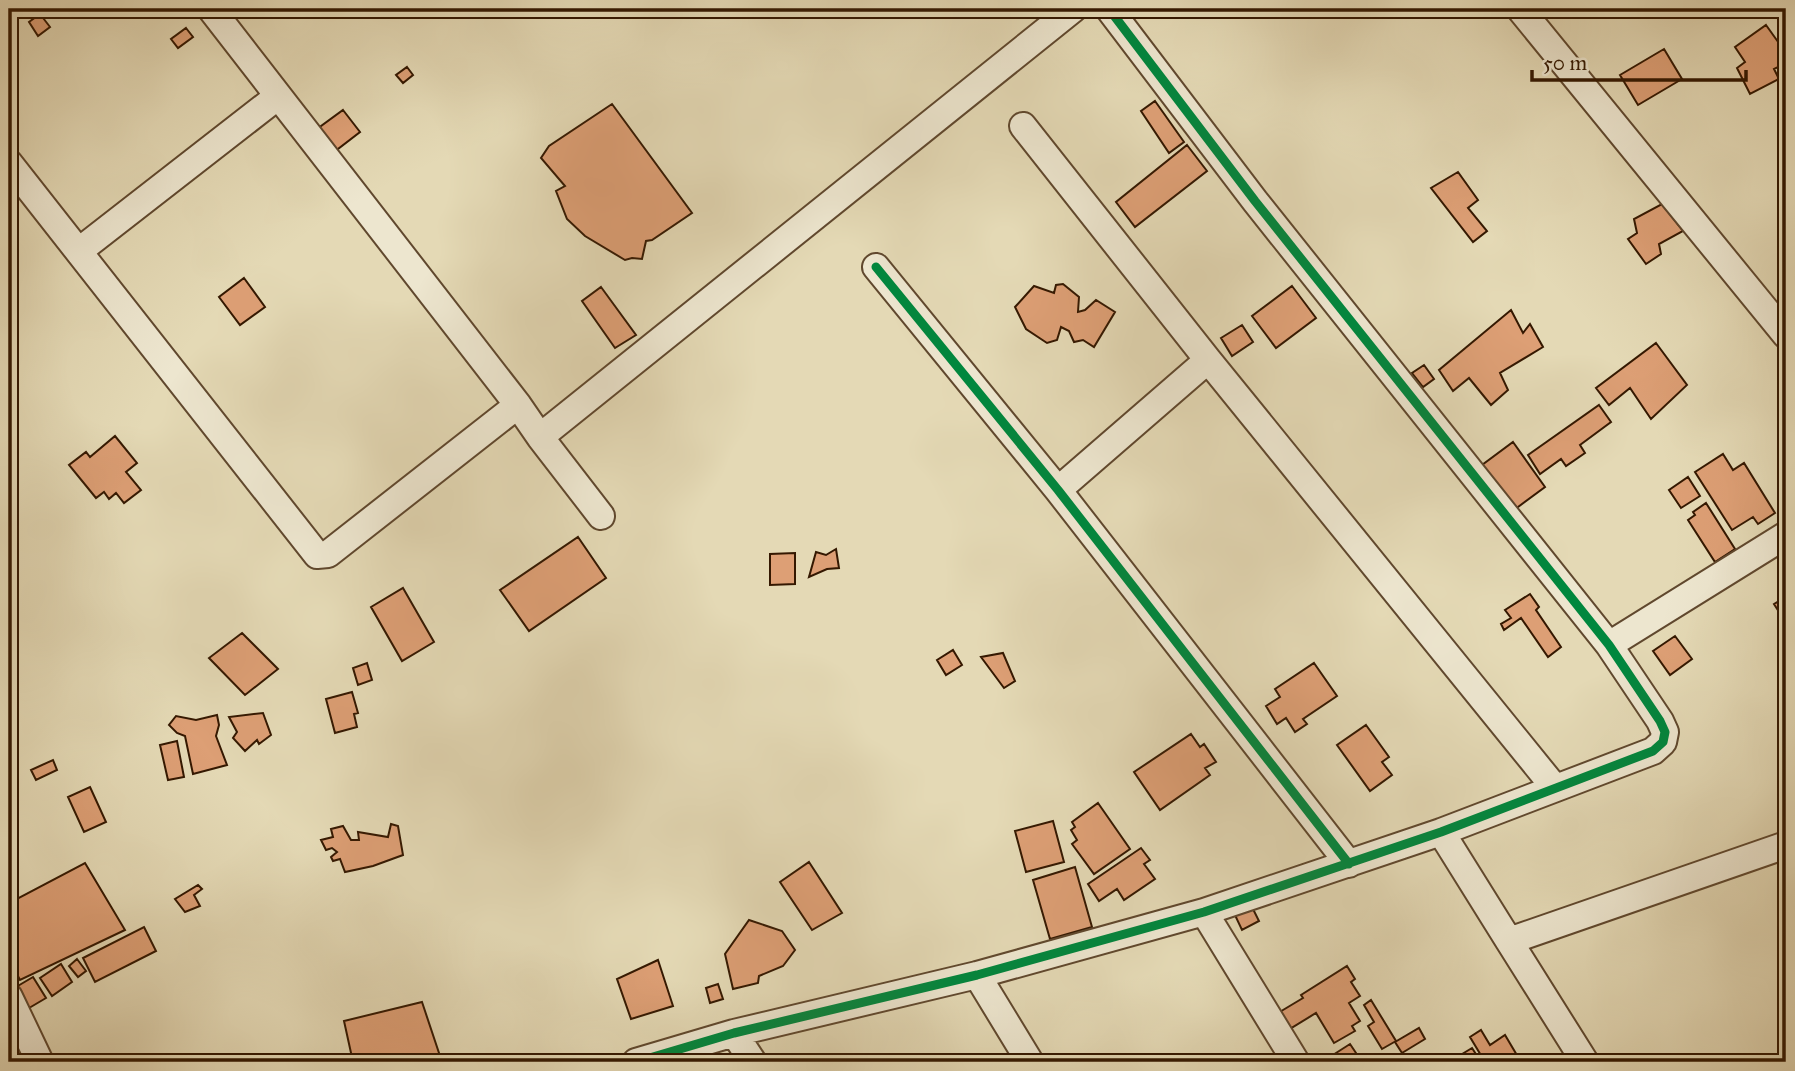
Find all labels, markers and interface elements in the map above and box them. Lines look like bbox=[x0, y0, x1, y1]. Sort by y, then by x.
scale bar bbox=[1532, 38, 1746, 82]
text: 50 m bbox=[1543, 50, 1588, 76]

